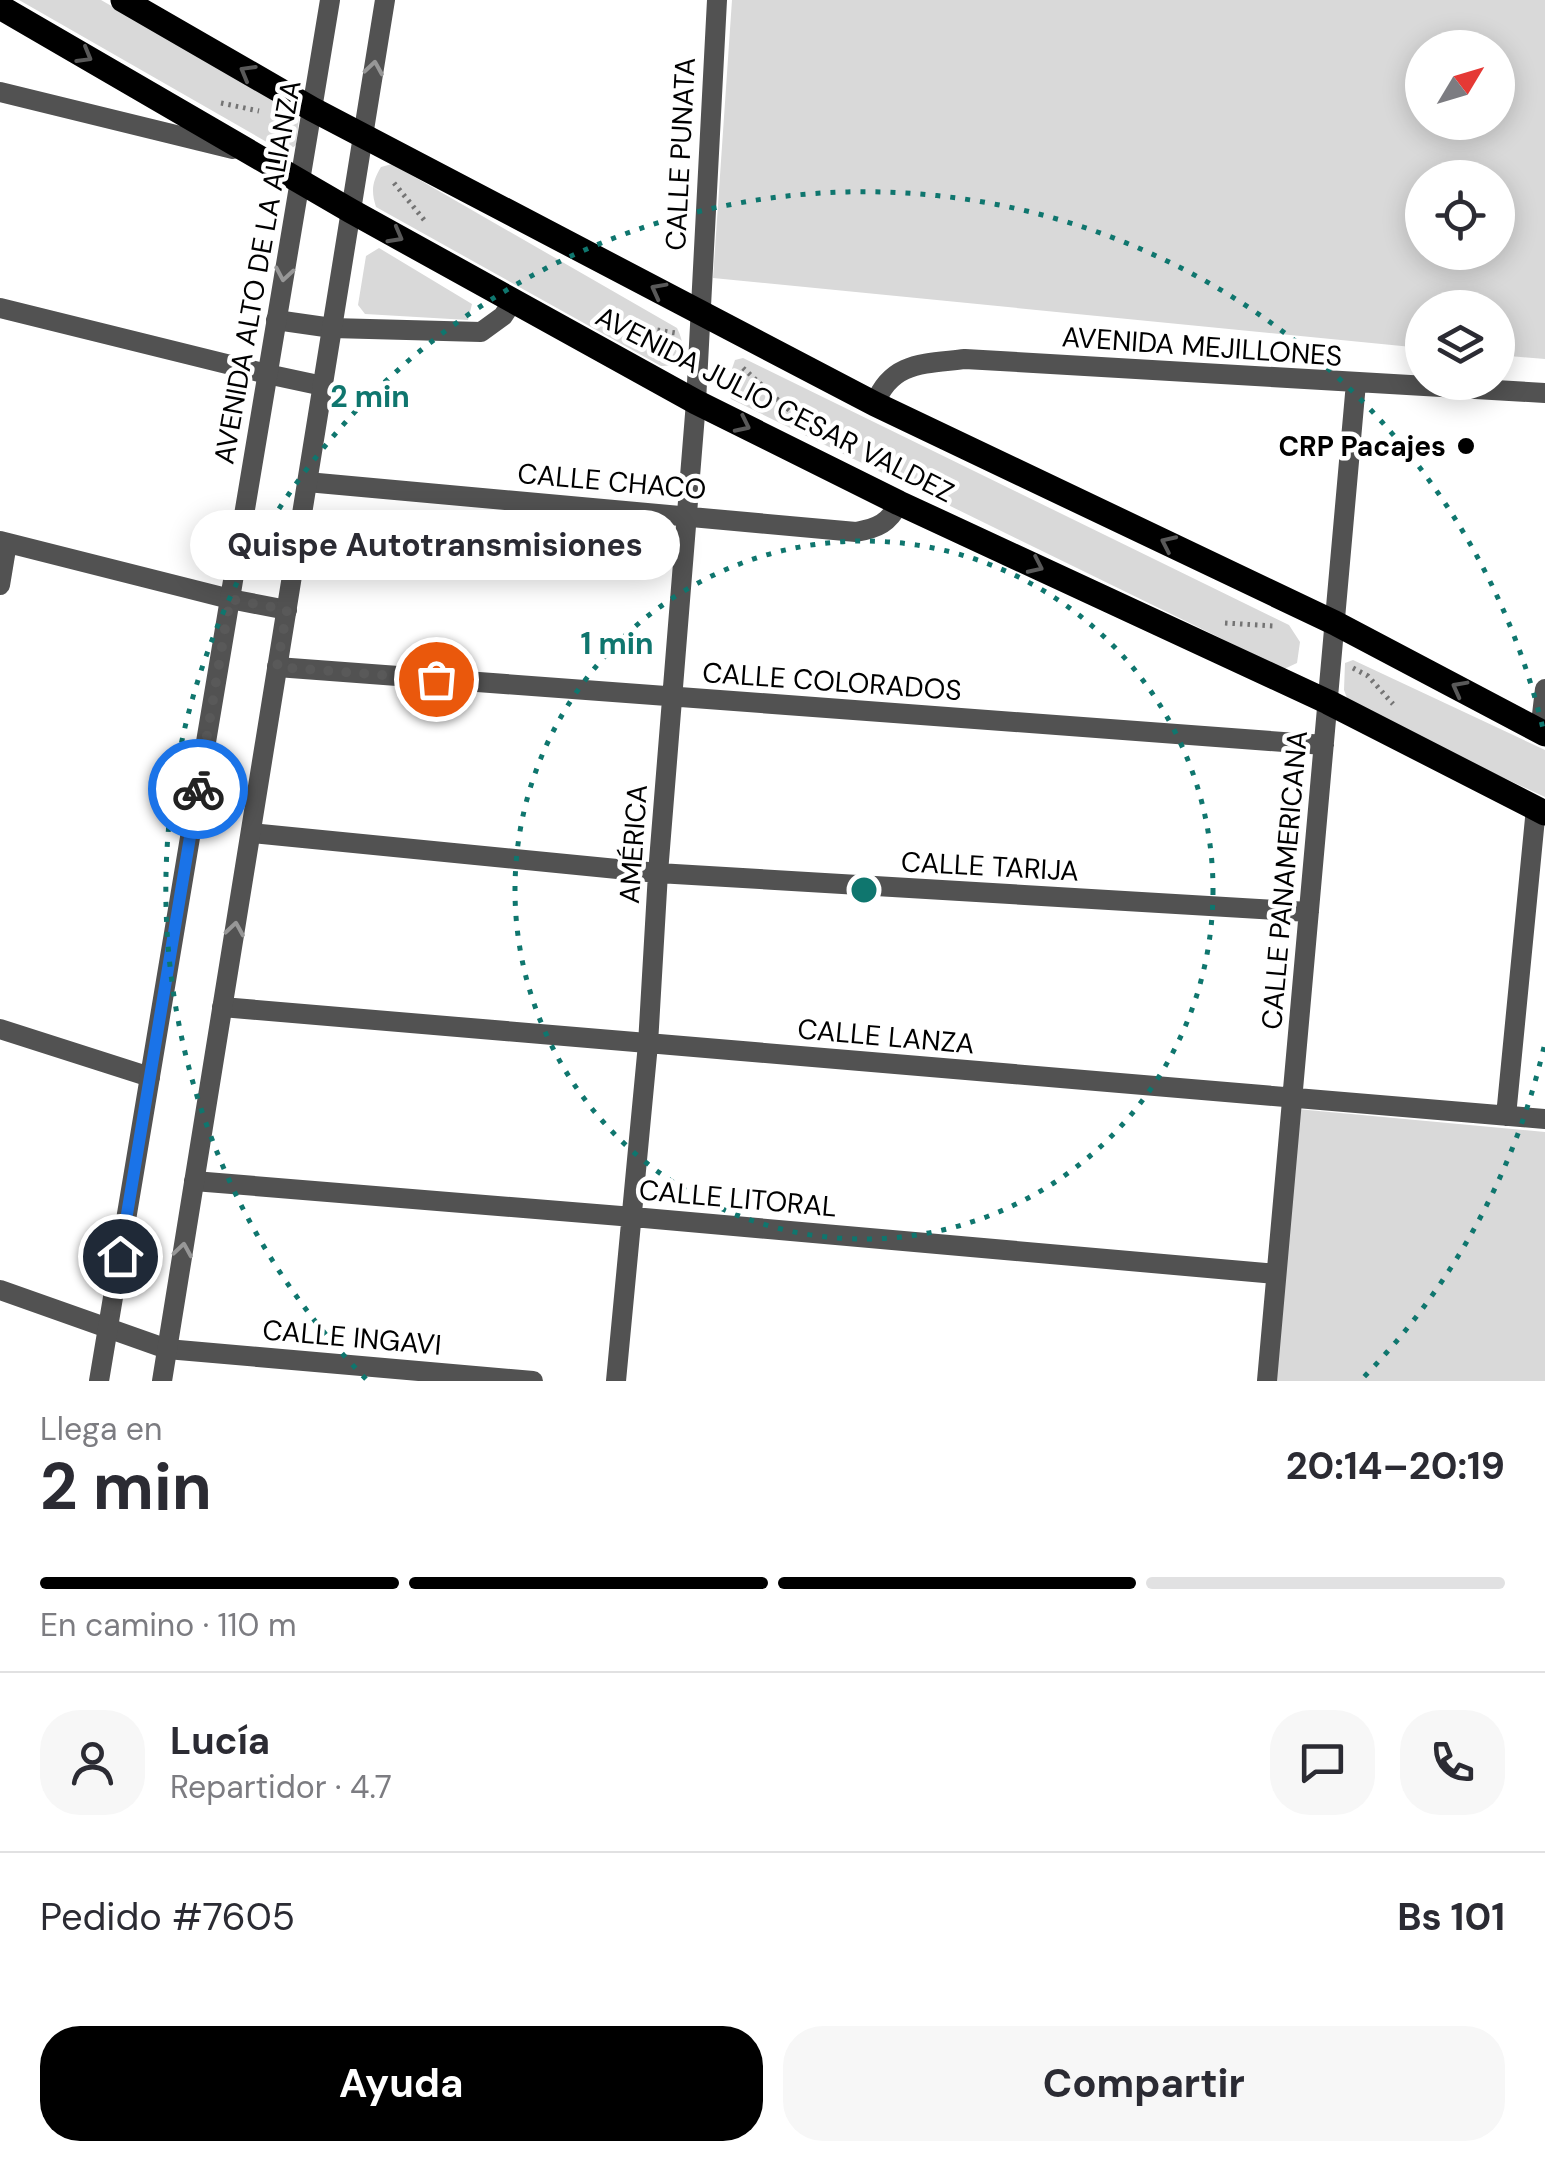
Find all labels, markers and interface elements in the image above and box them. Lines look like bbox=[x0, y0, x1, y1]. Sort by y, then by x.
north arrow bbox=[1405, 30, 1515, 140]
map controls bbox=[1405, 30, 1515, 400]
one-way arrow bbox=[74, 43, 92, 63]
street label: CALLE PUNATA bbox=[657, 57, 704, 252]
one-way arrow bbox=[363, 60, 384, 76]
one-way arrow bbox=[240, 64, 258, 84]
street label: AVENIDA ALTO DE LA ALIANZA bbox=[205, 77, 310, 467]
button: locate bbox=[1405, 160, 1515, 270]
one-way arrow bbox=[386, 223, 404, 243]
one-way arrow bbox=[274, 266, 295, 283]
one-way arrow bbox=[650, 283, 668, 302]
button: layers bbox=[1405, 290, 1515, 400]
street label: AVENIDA JULIO CESAR VALDEZ bbox=[589, 298, 960, 511]
street label: AVENIDA MEJILLONES bbox=[1061, 318, 1343, 375]
text: 2 min bbox=[330, 377, 410, 416]
one-way arrow bbox=[732, 413, 750, 433]
place label: CRP Pacajes bbox=[1278, 428, 1446, 465]
marker: CRP Pacajes bbox=[1455, 435, 1477, 457]
street label: CALLE CHACO bbox=[516, 455, 708, 508]
callout: Quispe Autotransmisiones bbox=[191, 509, 681, 579]
text: Quispe Autotransmisiones bbox=[227, 524, 643, 566]
one-way arrow bbox=[1160, 536, 1178, 556]
one-way arrow bbox=[1026, 554, 1044, 574]
text: 1 min bbox=[581, 624, 653, 663]
pin bbox=[394, 637, 479, 722]
icon: bag bbox=[409, 652, 464, 707]
street label: CALLE COLORADOS bbox=[701, 654, 963, 709]
one-way arrow bbox=[1451, 681, 1469, 701]
street label: CALLE PANAMERICANA bbox=[1253, 729, 1316, 1031]
courier bbox=[148, 739, 248, 839]
icon: bike bbox=[171, 762, 226, 817]
street label: AMÉRICA bbox=[611, 783, 656, 905]
street label: CALLE TARIJA bbox=[900, 843, 1080, 890]
centre of rings bbox=[846, 872, 882, 908]
one-way arrow bbox=[224, 921, 245, 938]
street label: CALLE LANZA bbox=[796, 1010, 976, 1063]
street label: CALLE LITORAL bbox=[637, 1171, 839, 1226]
pin bbox=[78, 1214, 163, 1299]
icon: home bbox=[93, 1229, 148, 1284]
one-way arrow bbox=[172, 1242, 193, 1258]
street label: CALLE INGAVI bbox=[261, 1311, 443, 1364]
text: Llega en bbox=[40, 1408, 162, 1450]
text: 20:14–20:19 bbox=[1286, 1441, 1505, 1491]
text: 2 min bbox=[40, 1445, 212, 1529]
text: En camino · 110 m bbox=[40, 1604, 296, 1646]
button: person bbox=[40, 1710, 145, 1815]
button: chat bbox=[1270, 1710, 1375, 1815]
button: phone bbox=[1400, 1710, 1505, 1815]
text: Lucía bbox=[170, 1716, 270, 1766]
text: Repartidor · 4.7 bbox=[170, 1766, 392, 1808]
text: Pedido #7605 bbox=[40, 1892, 295, 1942]
text: Bs 101 bbox=[1397, 1892, 1505, 1942]
button: Ayuda bbox=[40, 2026, 763, 2141]
button: Compartir bbox=[783, 2026, 1505, 2141]

